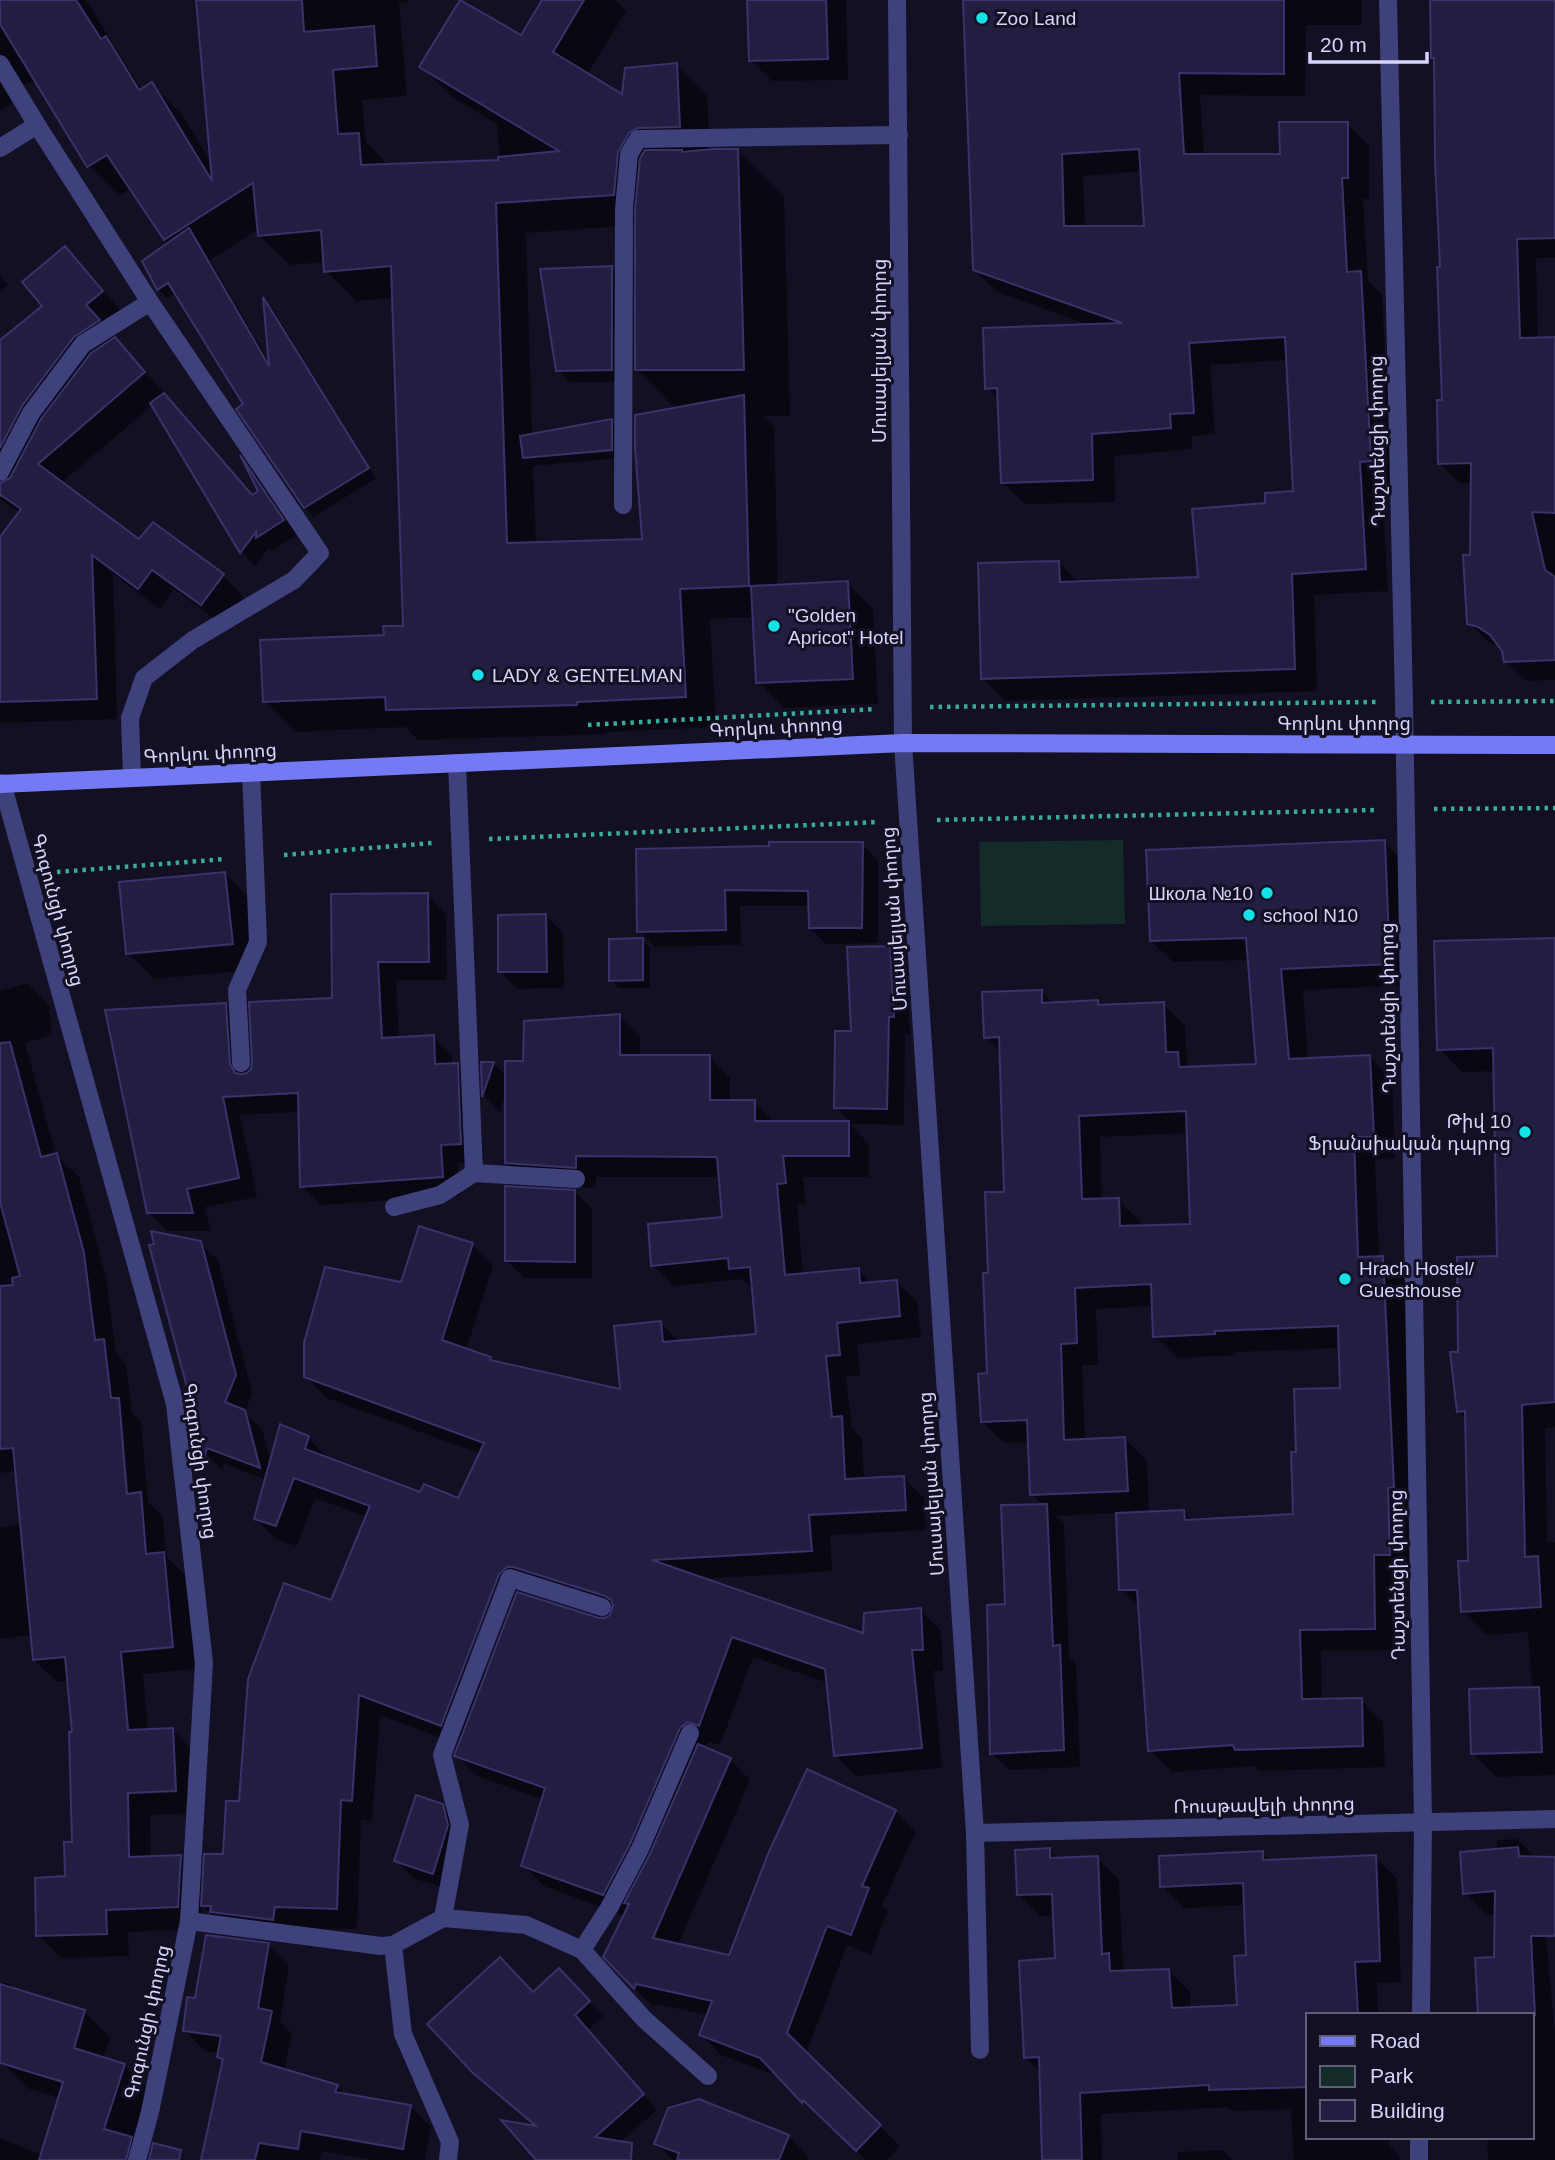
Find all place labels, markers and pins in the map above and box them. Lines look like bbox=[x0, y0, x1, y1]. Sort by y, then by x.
place label: Zoo Land bbox=[996, 8, 1076, 29]
marker: Zoo Land bbox=[974, 10, 990, 26]
place label: "Golden Apricot" Hotel bbox=[788, 605, 904, 648]
marker: "Golden Apricot" Hotel bbox=[766, 618, 782, 634]
place label: LADY & GENTELMAN bbox=[492, 665, 683, 686]
marker: LADY & GENTELMAN bbox=[470, 667, 486, 683]
place label: Школа №10 bbox=[1148, 883, 1253, 904]
marker: Школа №10 bbox=[1259, 885, 1275, 901]
place label: school N10 bbox=[1263, 905, 1358, 926]
marker: school N10 bbox=[1241, 907, 1257, 923]
place label: Թիվ 10 Ֆրանսիական դպրոց bbox=[1308, 1111, 1511, 1155]
marker: Թիվ 10 Ֆրանսիական դպրոց bbox=[1517, 1124, 1533, 1140]
place label: Hrach Hostel/ Guesthouse bbox=[1359, 1258, 1475, 1301]
marker: Hrach Hostel/ Guesthouse bbox=[1337, 1271, 1353, 1287]

